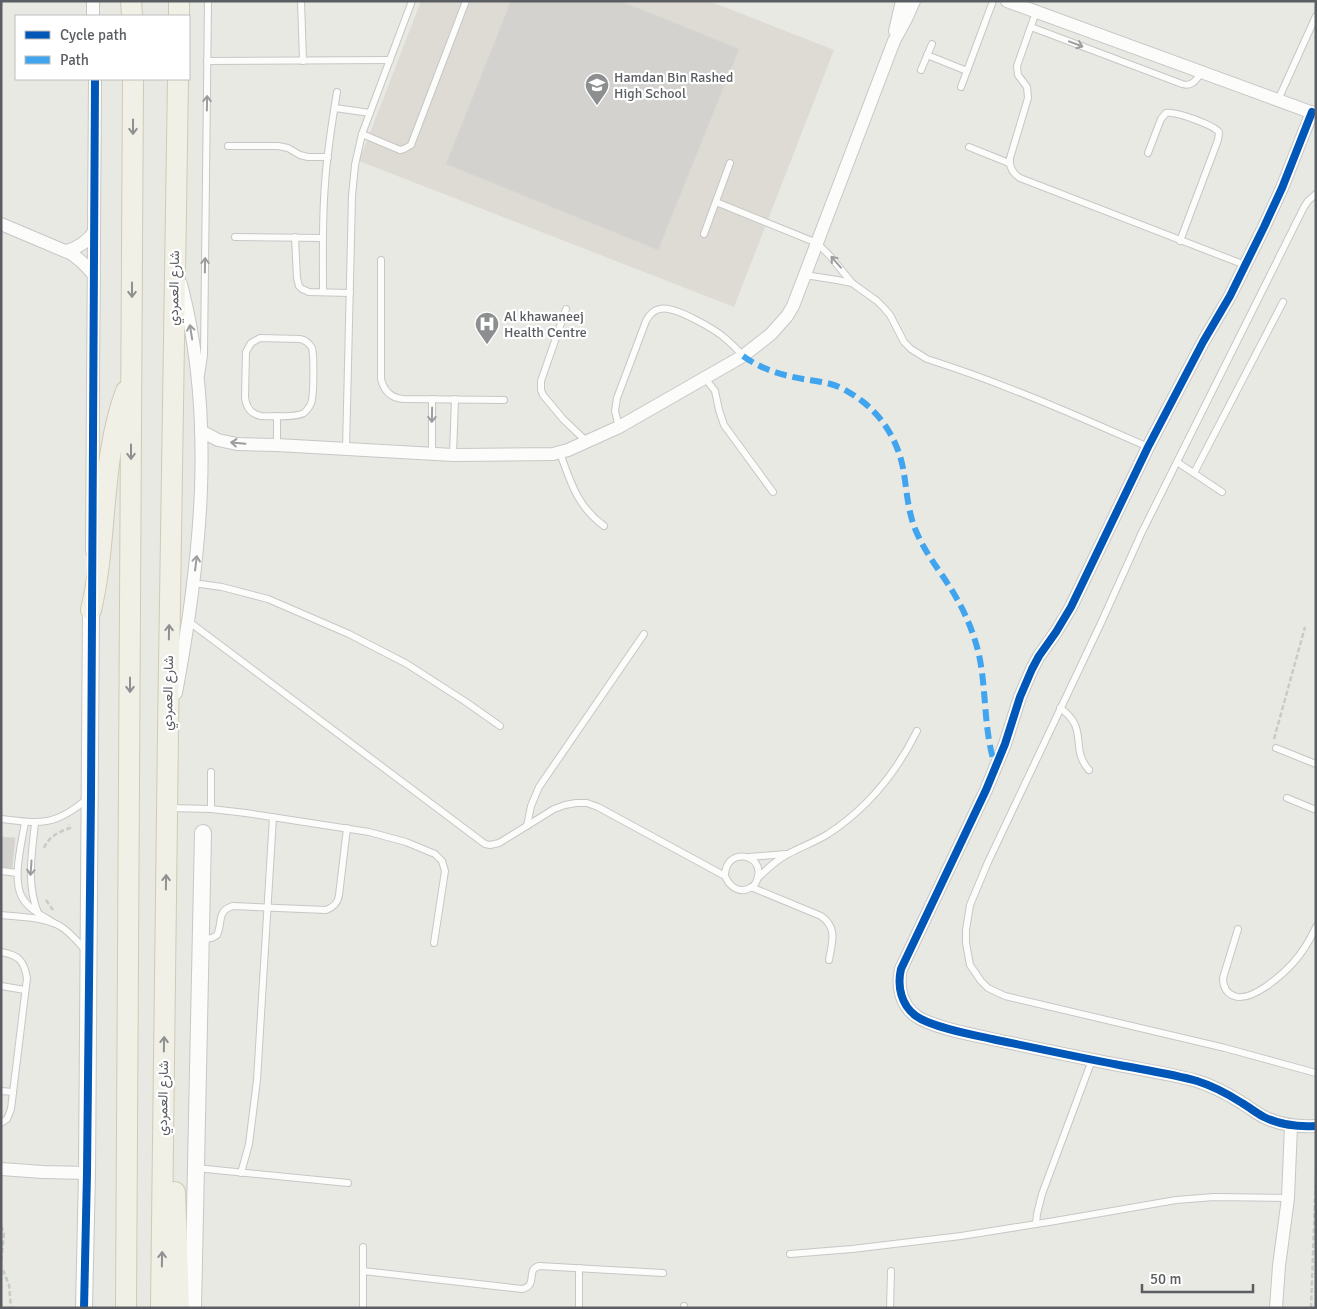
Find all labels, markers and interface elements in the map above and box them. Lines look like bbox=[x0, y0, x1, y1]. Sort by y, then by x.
legend bbox=[15, 15, 190, 80]
text: Cycle path bbox=[60, 26, 127, 44]
one-way arrow bbox=[1068, 40, 1083, 50]
text: Path bbox=[60, 51, 89, 69]
place label: Hamdan Bin Rashed High School bbox=[614, 69, 734, 102]
school or university icon: Hamdan Bin Rashed High School bbox=[584, 72, 610, 106]
one-way arrow bbox=[202, 95, 211, 111]
one-way arrow bbox=[128, 119, 138, 135]
street label: شارع العمردي bbox=[165, 250, 186, 326]
one-way arrow bbox=[830, 256, 841, 269]
one-way arrow bbox=[200, 258, 210, 274]
one-way arrow bbox=[127, 282, 137, 298]
place label: Al khawaneej Health Centre bbox=[504, 308, 587, 341]
hospital icon: Al khawaneej Health Centre bbox=[474, 311, 500, 345]
one-way arrow bbox=[186, 324, 196, 340]
one-way arrow bbox=[427, 406, 437, 423]
one-way arrow bbox=[230, 439, 246, 448]
one-way arrow bbox=[126, 444, 136, 460]
one-way arrow bbox=[191, 556, 201, 572]
one-way arrow bbox=[164, 624, 174, 640]
street label: شارع العمردي bbox=[159, 655, 180, 731]
one-way arrow bbox=[125, 676, 135, 693]
one-way arrow bbox=[27, 860, 36, 876]
one-way arrow bbox=[161, 874, 171, 890]
one-way arrow bbox=[159, 1036, 169, 1052]
street label: شارع العمردي bbox=[154, 1060, 175, 1136]
one-way arrow bbox=[157, 1251, 166, 1267]
scale bar bbox=[1142, 1262, 1253, 1294]
text: 50 m bbox=[1150, 1270, 1181, 1288]

